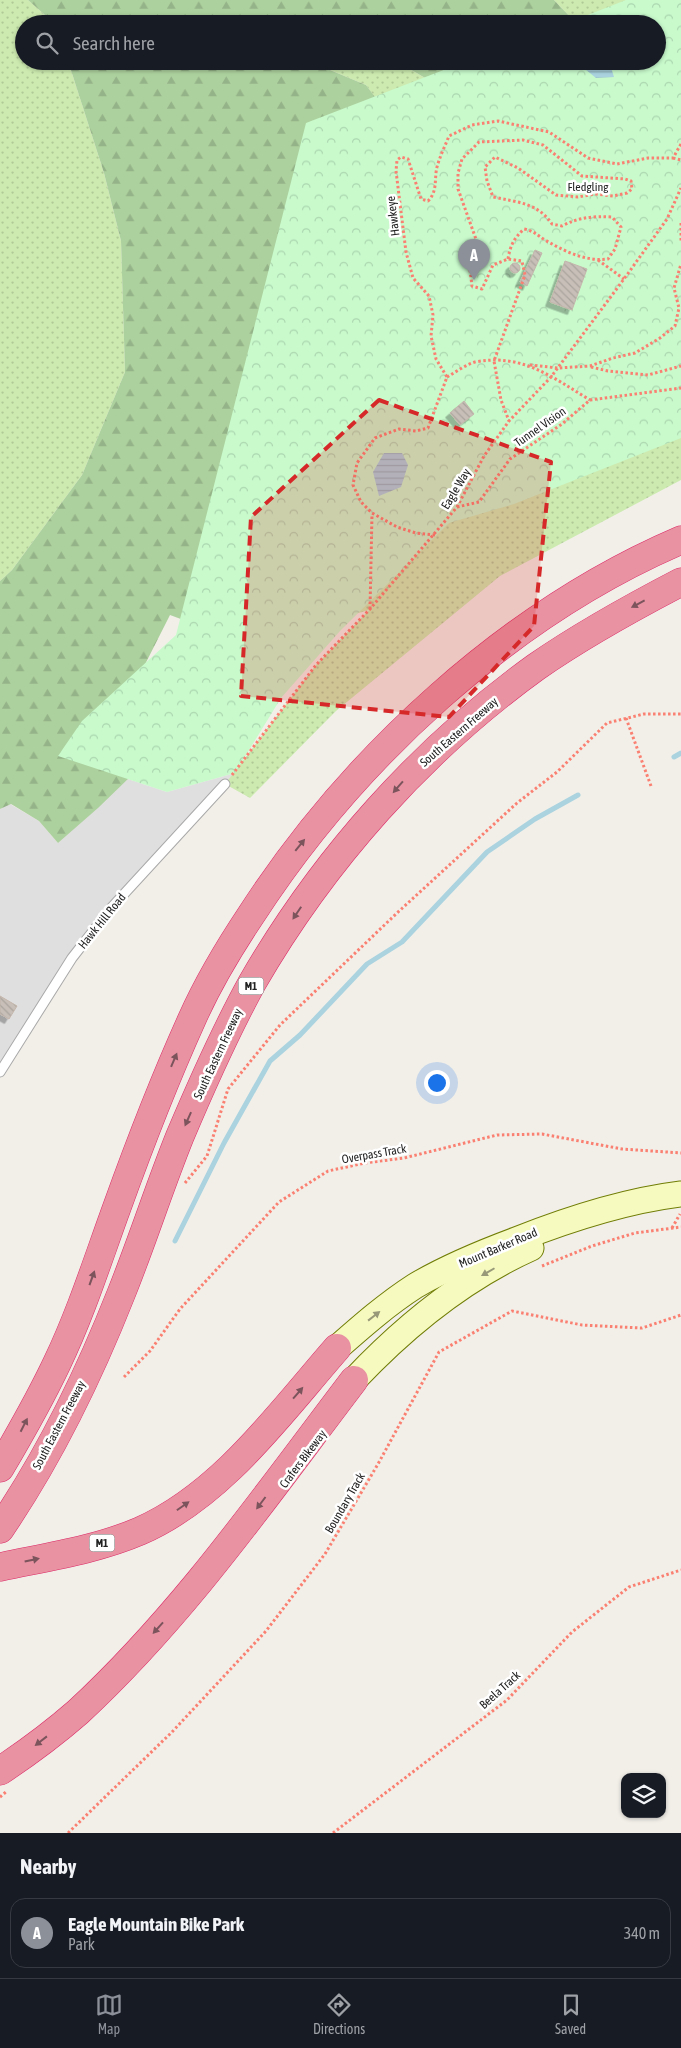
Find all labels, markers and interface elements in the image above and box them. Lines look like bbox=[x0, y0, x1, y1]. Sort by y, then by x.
search box bbox=[15, 15, 666, 70]
icon: search bbox=[33, 29, 61, 57]
text: Search here bbox=[73, 32, 155, 54]
street label: Fledgling bbox=[567, 180, 609, 194]
street label: Hawkeye bbox=[384, 195, 402, 237]
pin: A bbox=[458, 239, 490, 280]
street label: Tunnel Vision bbox=[512, 404, 568, 450]
street label: Eagle Way bbox=[438, 466, 474, 512]
one-way arrow bbox=[631, 600, 645, 609]
street label: South Eastern Freeway bbox=[417, 694, 501, 770]
one-way arrow bbox=[393, 780, 404, 793]
one-way arrow bbox=[294, 839, 305, 852]
street label: Hawk Hill Road bbox=[75, 890, 129, 952]
one-way arrow bbox=[292, 907, 301, 920]
road number: M1 bbox=[238, 978, 264, 994]
street label: South Eastern Freeway bbox=[191, 1006, 245, 1102]
one-way arrow bbox=[170, 1052, 178, 1067]
your location bbox=[424, 1070, 450, 1096]
one-way arrow bbox=[184, 1112, 192, 1126]
street label: Overpass Track bbox=[341, 1141, 408, 1167]
street label: Mount Barker Road bbox=[457, 1225, 539, 1271]
one-way arrow bbox=[481, 1267, 494, 1276]
one-way arrow bbox=[88, 1270, 96, 1285]
one-way arrow bbox=[367, 1311, 381, 1321]
street label: South Eastern Freeway bbox=[30, 1378, 88, 1472]
one-way arrow bbox=[292, 1387, 304, 1399]
one-way arrow bbox=[20, 1418, 28, 1433]
street label: Crafers Bikeway bbox=[277, 1427, 329, 1491]
street label: Boundary Track bbox=[322, 1470, 368, 1536]
one-way arrow bbox=[255, 1496, 266, 1509]
one-way arrow bbox=[176, 1501, 189, 1511]
road number: M1 bbox=[90, 1535, 114, 1552]
one-way arrow bbox=[24, 1556, 40, 1564]
one-way arrow bbox=[152, 1622, 163, 1635]
street label: Beela Track bbox=[477, 1668, 524, 1712]
one-way arrow bbox=[35, 1735, 48, 1746]
map controls bbox=[621, 1773, 666, 1818]
button: layers bbox=[621, 1773, 666, 1818]
text: Nearby bbox=[20, 1854, 76, 1878]
text: Eagle Mountain Bike Park bbox=[68, 1913, 244, 1935]
text: A bbox=[33, 1924, 41, 1942]
text: 340 m bbox=[624, 1924, 660, 1942]
text: Park bbox=[68, 1935, 95, 1953]
tab: Map bbox=[95, 1991, 123, 2037]
tab: Directions bbox=[313, 1991, 365, 2037]
tab: Saved bbox=[555, 1991, 586, 2037]

